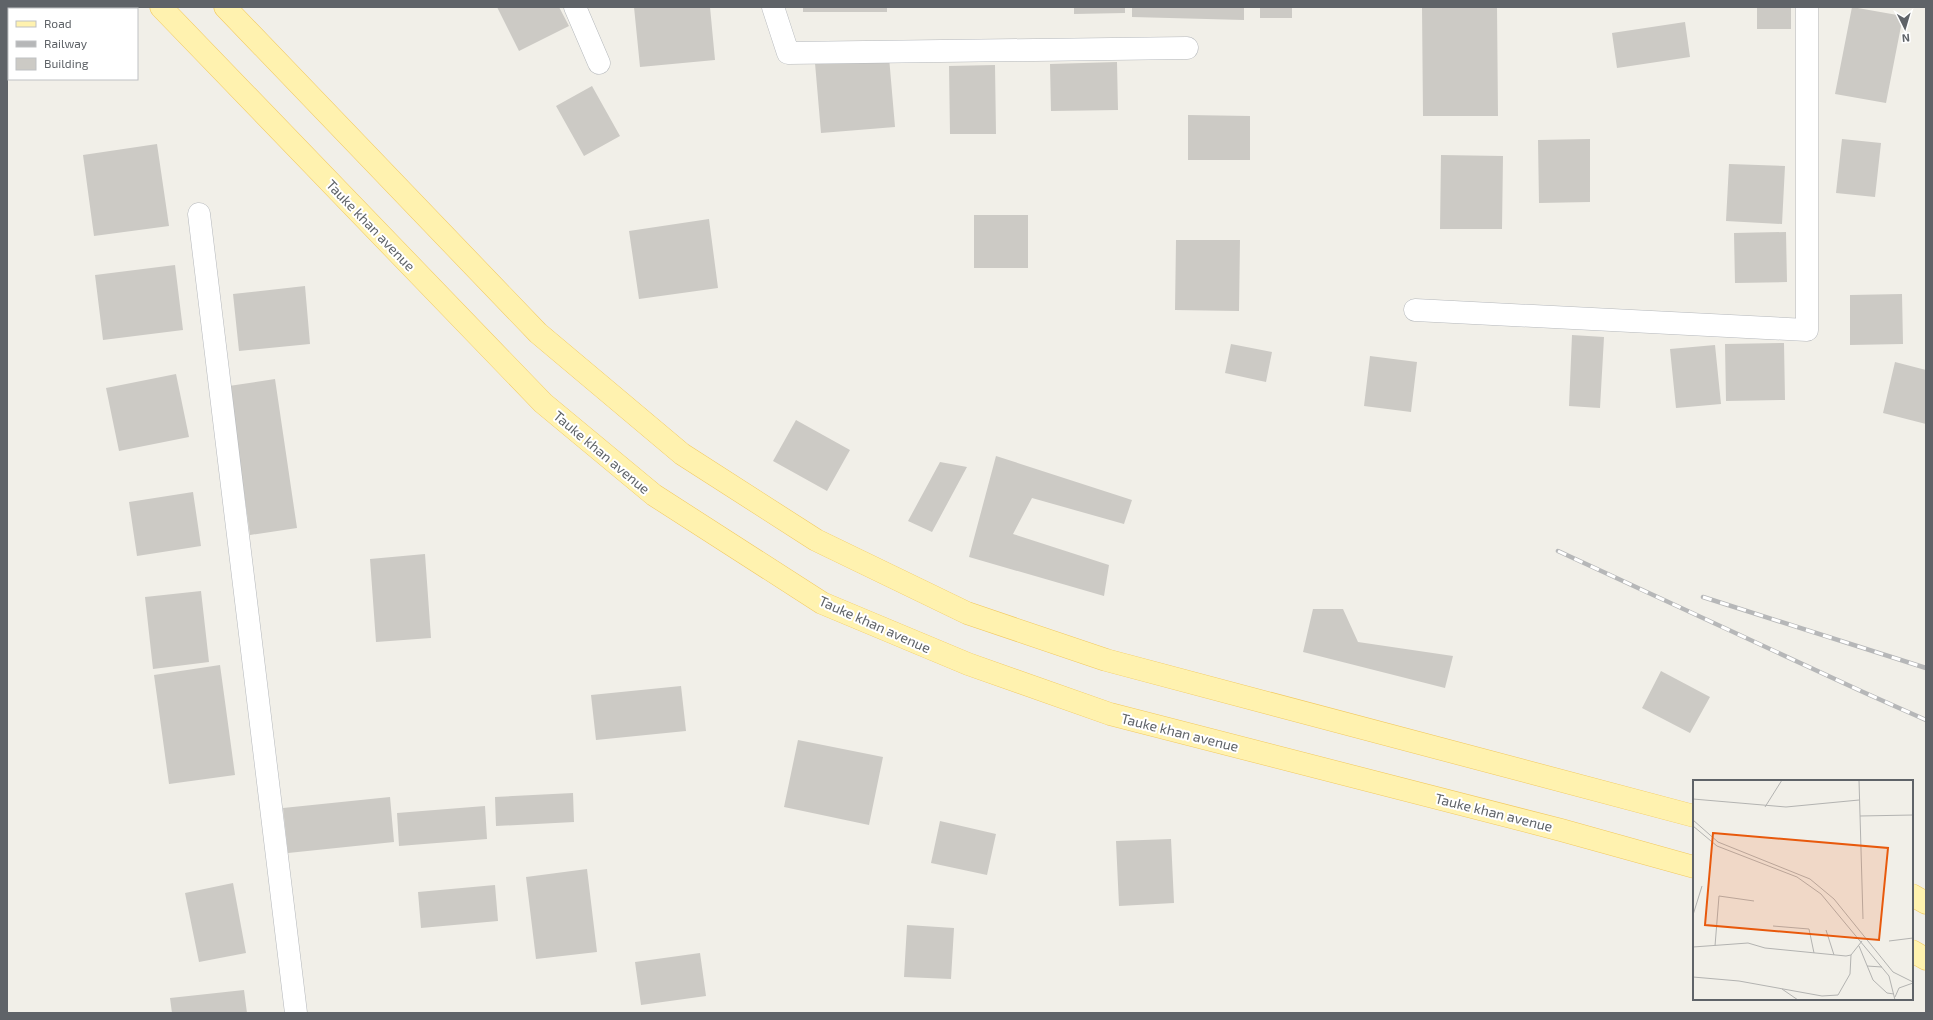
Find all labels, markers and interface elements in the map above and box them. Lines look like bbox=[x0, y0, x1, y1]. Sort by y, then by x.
legend bbox=[8, 8, 138, 80]
north arrow bbox=[1885, 8, 1925, 48]
text: Road bbox=[44, 16, 72, 30]
text: N bbox=[1901, 32, 1910, 45]
text: Railway bbox=[44, 36, 88, 50]
text: Building bbox=[44, 56, 89, 70]
street label: Tauke khan avenue bbox=[323, 176, 419, 274]
street label: Tauke khan avenue bbox=[550, 407, 654, 497]
street label: Tauke khan avenue bbox=[817, 592, 933, 656]
street label: Tauke khan avenue bbox=[1120, 709, 1240, 755]
inset map bbox=[1693, 780, 1913, 1000]
street label: Tauke khan avenue bbox=[1434, 789, 1554, 835]

